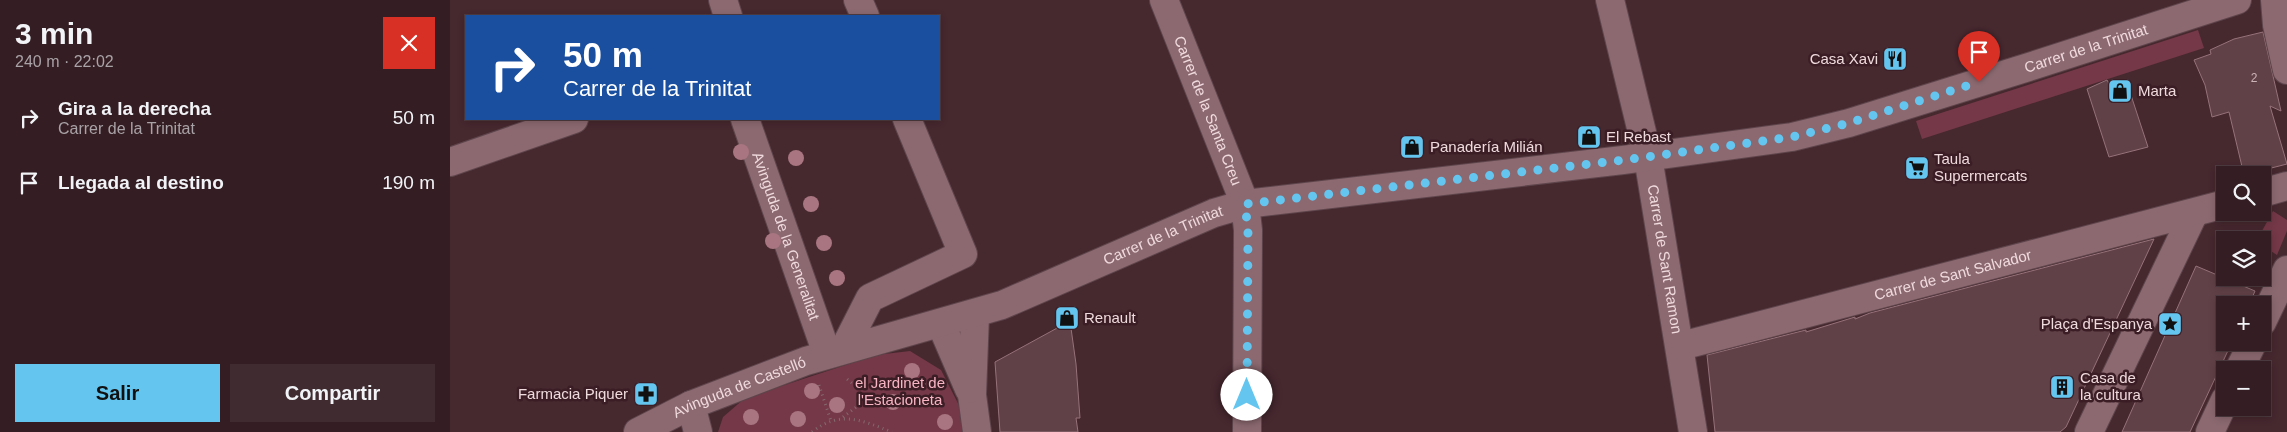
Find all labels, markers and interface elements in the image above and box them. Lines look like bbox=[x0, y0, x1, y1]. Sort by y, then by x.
text: 3 min bbox=[15, 17, 93, 50]
button: close bbox=[383, 17, 435, 69]
street label: Carrer de la Trinitat bbox=[2022, 20, 2150, 76]
pin bbox=[1958, 31, 2000, 82]
street label: Carrer de la Santa Creu bbox=[1171, 33, 1246, 188]
icon: right bbox=[480, 35, 545, 100]
text: 50 m bbox=[563, 35, 643, 74]
icon: arrive bbox=[1965, 38, 1993, 66]
restaurant icon: Casa Xavi bbox=[1882, 46, 1908, 72]
place label: Casa Xavi bbox=[1810, 50, 1878, 67]
text: 240 m · 22:02 bbox=[15, 53, 114, 70]
house number: 2 bbox=[2251, 71, 2258, 85]
text: Carrer de la Trinitat bbox=[563, 76, 751, 101]
shop icon: Marta bbox=[2107, 78, 2133, 104]
place label: Marta bbox=[2138, 82, 2177, 99]
text: Gira a la derecha bbox=[58, 98, 211, 119]
icon: right bbox=[15, 104, 43, 132]
text: 50 m bbox=[393, 107, 435, 128]
text: Carrer de la Trinitat bbox=[58, 120, 195, 137]
shop icon: El Rebast bbox=[1576, 124, 1602, 150]
place label: El Rebast bbox=[1606, 128, 1672, 145]
shop icon: Panadería Milián bbox=[1399, 134, 1425, 160]
place label: Panadería Milián bbox=[1430, 138, 1543, 155]
street label: Avinguda de la Generalitat bbox=[749, 150, 824, 323]
place label: Taula Supermercats bbox=[1934, 150, 2027, 184]
supermarket icon: Taula Supermercats bbox=[1904, 155, 1930, 181]
map controls bbox=[2216, 166, 2271, 416]
button: search bbox=[2216, 166, 2271, 221]
icon: arrive bbox=[15, 169, 43, 197]
text: Llegada al destino bbox=[58, 172, 224, 193]
text: 190 m bbox=[382, 172, 435, 193]
street label: Carrer de Sant Ramon bbox=[1645, 183, 1686, 335]
street label: Carrer de la Trinitat bbox=[1101, 202, 1225, 268]
button: layers bbox=[2216, 231, 2271, 286]
street label: Carrer de Sant Salvador bbox=[1872, 246, 2033, 303]
button: + bbox=[2216, 296, 2271, 351]
shop icon: Renault bbox=[1054, 305, 1080, 331]
place label: Renault bbox=[1084, 309, 1137, 326]
place icon: Plaça d'Espanya bbox=[2157, 311, 2183, 337]
place label: Plaça d'Espanya bbox=[2041, 315, 2153, 332]
street label: Avinguda de Castelló bbox=[670, 353, 808, 421]
button: − bbox=[2216, 361, 2271, 416]
button: Salir bbox=[15, 364, 220, 422]
button: Compartir bbox=[230, 364, 435, 422]
position arrow bbox=[1220, 368, 1272, 420]
place label: Casa de la cultura bbox=[2080, 369, 2142, 403]
park label: el Jardinet de l'Estacioneta bbox=[855, 374, 945, 408]
building icon: Casa de la cultura bbox=[2049, 374, 2075, 400]
pharmacy icon: Farmacia Piquer bbox=[633, 381, 659, 407]
place label: Farmacia Piquer bbox=[518, 385, 628, 402]

